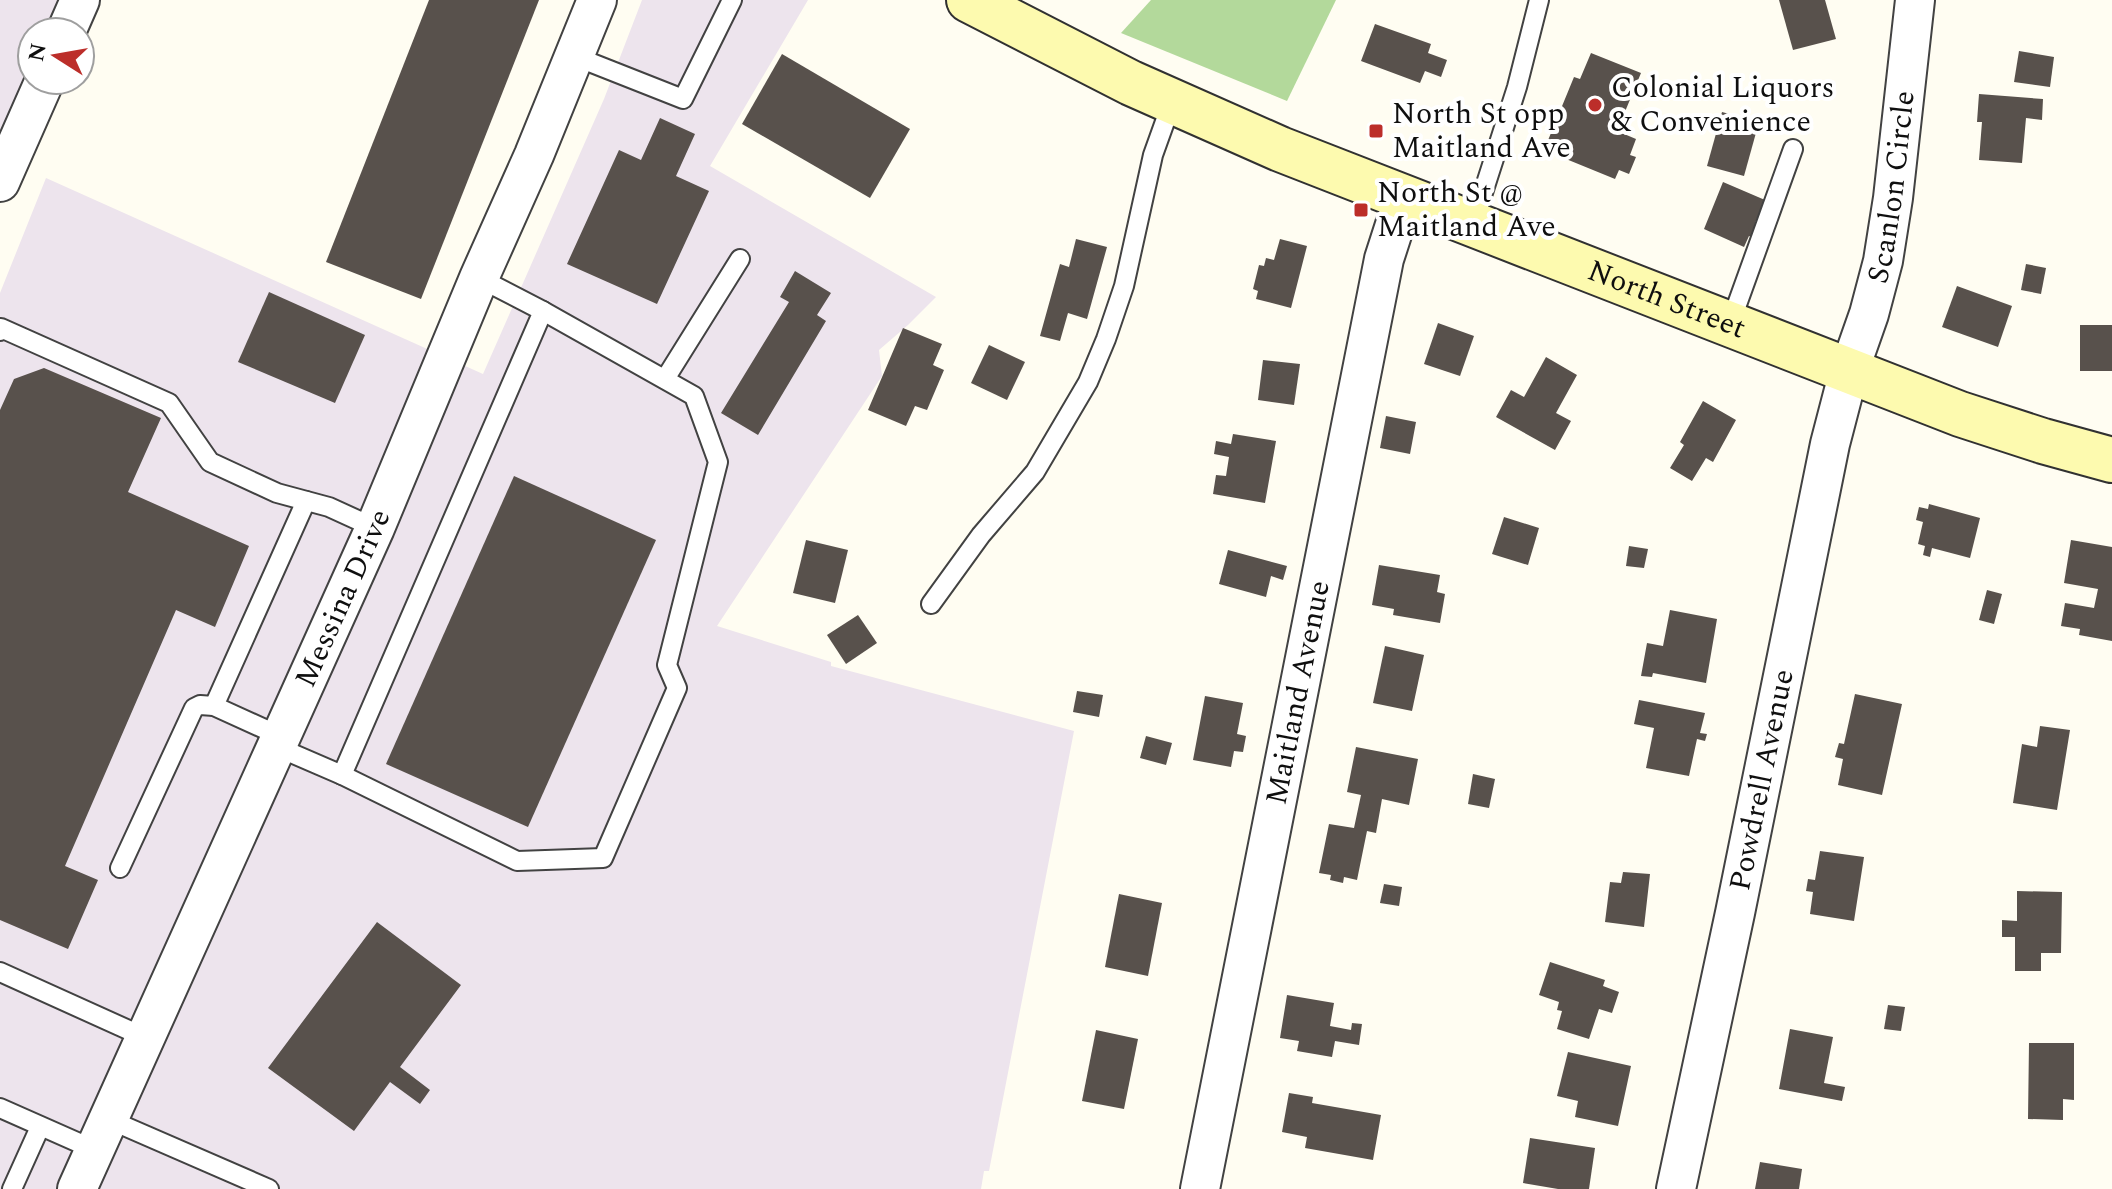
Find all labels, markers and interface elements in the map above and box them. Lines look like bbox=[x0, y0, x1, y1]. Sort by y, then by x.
north arrow bbox=[16, 16, 96, 96]
text: N bbox=[20, 40, 56, 64]
place label: Colonial Liquors & Convenience bbox=[1611, 65, 1835, 145]
street label: Scanlon Circle bbox=[1855, 88, 1928, 288]
place label: North St opp Maitland Ave bbox=[1392, 91, 1571, 171]
marker: Colonial Liquors & Convenience bbox=[1586, 96, 1604, 114]
marker: North St opp Maitland Ave bbox=[1367, 122, 1385, 140]
place label: North St @ Maitland Ave bbox=[1377, 170, 1556, 250]
marker: North St @ Maitland Ave bbox=[1352, 201, 1370, 219]
street label: North Street bbox=[1581, 248, 1753, 351]
street label: Messina Drive bbox=[283, 502, 403, 695]
street label: Maitland Avenue bbox=[1254, 576, 1343, 809]
street label: Powdrell Avenue bbox=[1717, 665, 1807, 895]

